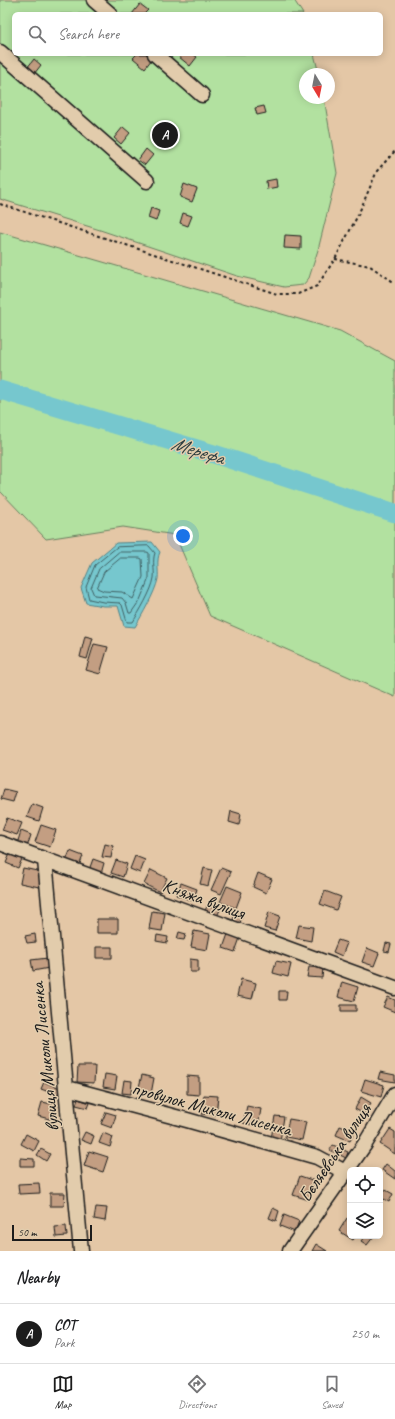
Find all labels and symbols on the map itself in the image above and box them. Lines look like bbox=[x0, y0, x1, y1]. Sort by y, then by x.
north arrow bbox=[299, 68, 335, 104]
pin: A bbox=[152, 120, 178, 150]
water label: Мерефа bbox=[169, 431, 230, 471]
your location bbox=[173, 526, 193, 546]
street label: Княжа вулиця bbox=[159, 873, 250, 926]
street label: вулиця Миколи Лисенка bbox=[25, 979, 65, 1133]
street label: провулок Миколи Лисенка bbox=[129, 1076, 296, 1142]
street label: Бєляєвська вулиця bbox=[293, 1098, 377, 1207]
scale bar bbox=[12, 1223, 92, 1242]

